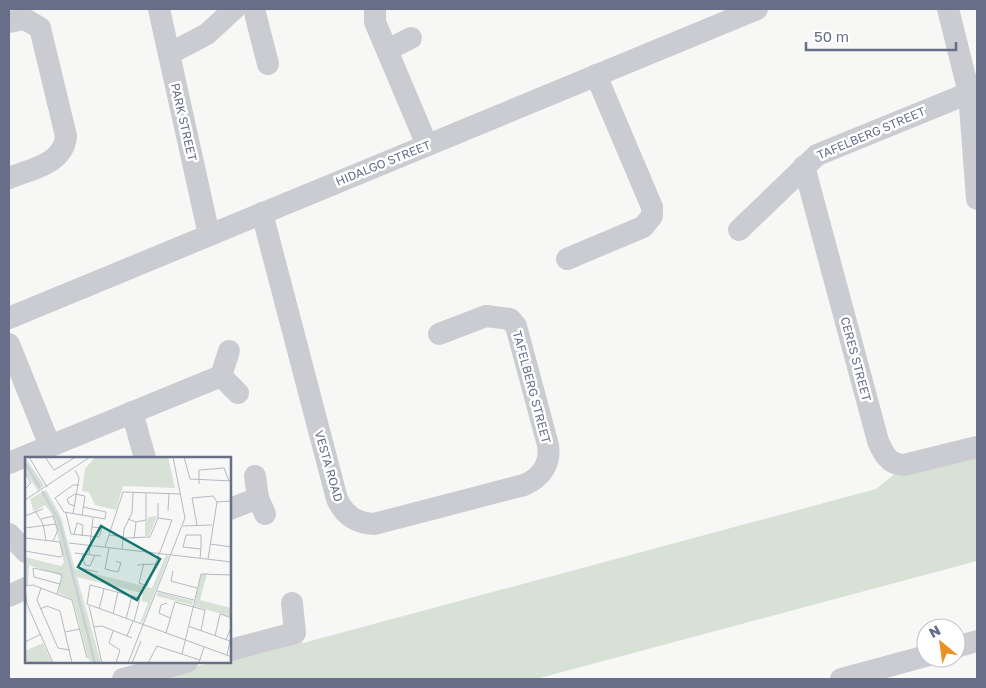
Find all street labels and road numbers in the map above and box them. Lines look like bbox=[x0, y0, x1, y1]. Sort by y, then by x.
street label: PARK STREET bbox=[168, 81, 200, 163]
street label: TAFELBERG STREET bbox=[815, 103, 928, 163]
street label: HIDALGO STREET bbox=[333, 137, 433, 189]
street label: CERES STREET bbox=[837, 315, 875, 403]
street label: TAFELBERG STREET bbox=[510, 329, 554, 446]
street label: VESTA ROAD bbox=[312, 429, 346, 503]

